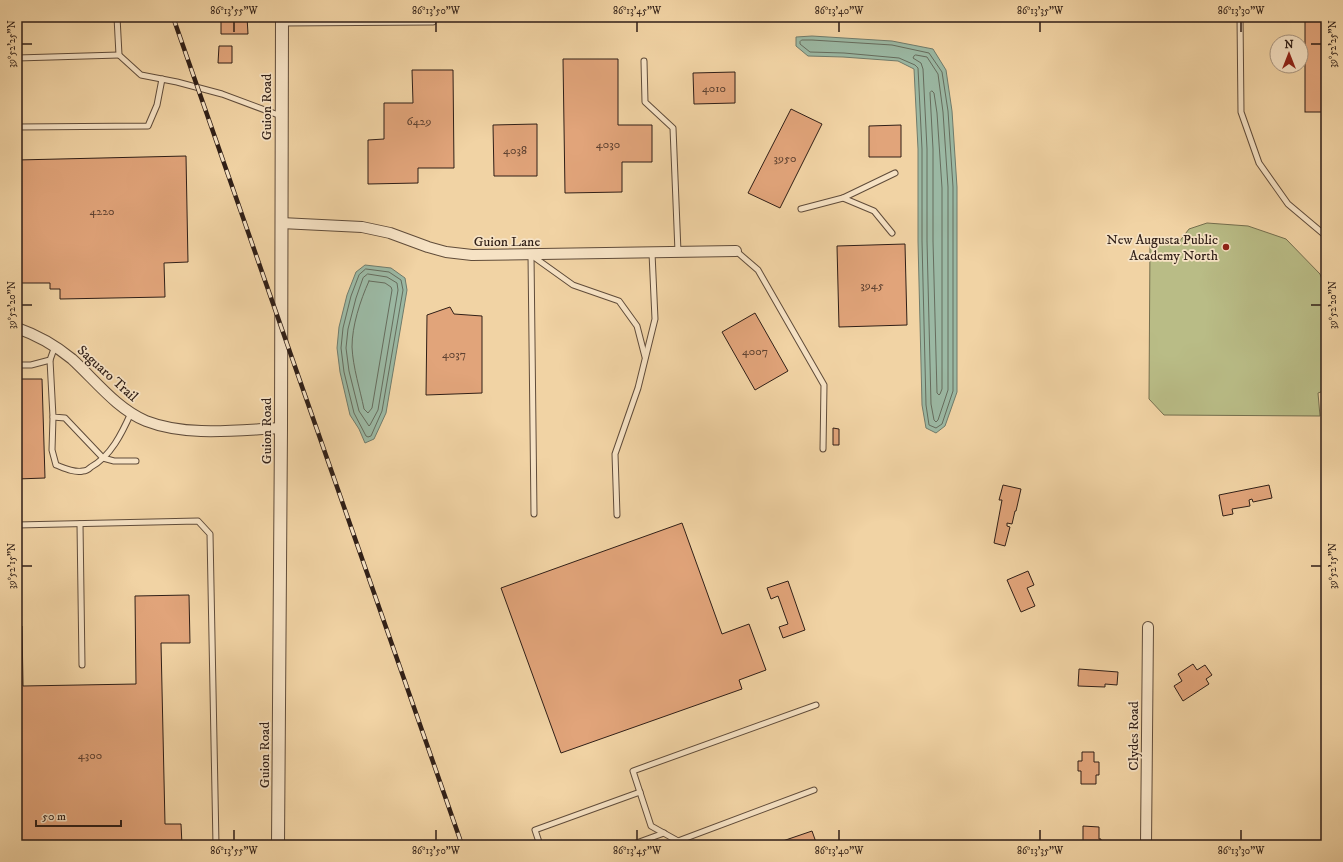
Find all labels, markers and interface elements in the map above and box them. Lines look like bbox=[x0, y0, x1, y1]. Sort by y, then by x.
text: 86°13'55"W bbox=[210, 5, 259, 17]
text: 86°13'50"W bbox=[412, 5, 461, 17]
text: 86°13'45"W bbox=[613, 5, 662, 17]
text: 86°13'40"W bbox=[815, 5, 864, 17]
text: 86°13'35"W bbox=[1017, 5, 1064, 17]
text: 86°13'30"W bbox=[1218, 5, 1265, 17]
text: 39°52'25"N bbox=[6, 20, 18, 68]
text: 39°52'25"N bbox=[1327, 20, 1339, 68]
north arrow bbox=[1269, 34, 1309, 74]
text: N bbox=[1284, 38, 1294, 52]
street label: Guion Road bbox=[258, 74, 276, 140]
house number: 4010 bbox=[702, 81, 726, 96]
house number: 6429 bbox=[406, 114, 432, 129]
house number: 4030 bbox=[596, 137, 620, 152]
house number: 4038 bbox=[503, 143, 527, 158]
house number: 3950 bbox=[774, 151, 796, 166]
house number: 4220 bbox=[89, 204, 115, 219]
place label: New Augusta Public Academy North bbox=[1106, 231, 1219, 265]
street label: Guion Lane bbox=[474, 233, 540, 251]
marker: New Augusta Public Academy North bbox=[1221, 242, 1231, 252]
house number: 3945 bbox=[860, 278, 884, 293]
text: 39°52'20"N bbox=[6, 281, 18, 329]
text: 39°52'20"N bbox=[1327, 281, 1339, 329]
street label: Saguaro Trail bbox=[73, 342, 142, 406]
house number: 4007 bbox=[742, 344, 768, 359]
house number: 4037 bbox=[442, 347, 466, 362]
street label: Guion Road bbox=[258, 398, 276, 464]
text: 39°52'15"N bbox=[6, 543, 18, 589]
text: 39°52'15"N bbox=[1327, 543, 1339, 589]
street label: Clydes Road bbox=[1125, 701, 1143, 771]
street label: Guion Road bbox=[256, 722, 274, 788]
house number: 4300 bbox=[78, 748, 102, 763]
scale bar bbox=[36, 802, 121, 828]
text: 50 m bbox=[42, 809, 66, 824]
text: 86°13'55"W bbox=[210, 845, 259, 857]
text: 86°13'50"W bbox=[412, 845, 461, 857]
text: 86°13'45"W bbox=[613, 845, 662, 857]
text: 86°13'40"W bbox=[815, 845, 864, 857]
text: 86°13'35"W bbox=[1017, 845, 1064, 857]
text: 86°13'30"W bbox=[1218, 845, 1265, 857]

